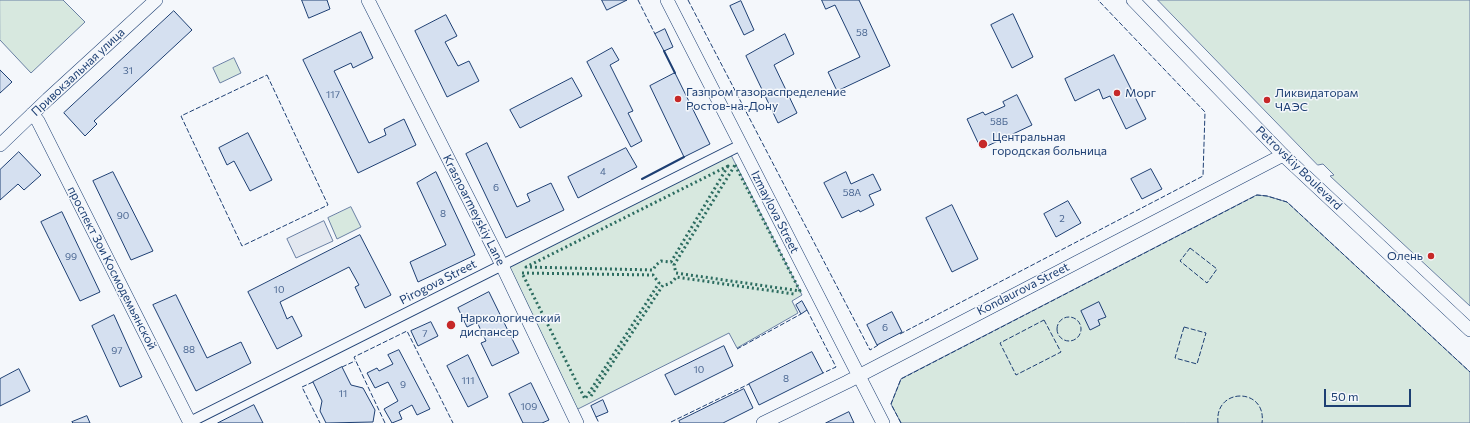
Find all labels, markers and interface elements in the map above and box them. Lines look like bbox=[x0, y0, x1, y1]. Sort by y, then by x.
street label: Привокзальная улица bbox=[28, 25, 128, 119]
house number: 58 bbox=[856, 27, 868, 39]
house number: 31 bbox=[123, 65, 133, 77]
place label: Газпром газораспределение Ростов-на-Дону bbox=[686, 85, 846, 113]
place label: Морг bbox=[1125, 86, 1156, 100]
place label: Ликвидаторам ЧАЭС bbox=[1275, 86, 1358, 114]
marker: Морг bbox=[1112, 88, 1122, 98]
house number: 117 bbox=[326, 89, 340, 101]
marker: Газпром газораспределение Ростов-на-Дону bbox=[673, 94, 683, 104]
marker: Ликвидаторам ЧАЭС bbox=[1262, 95, 1272, 105]
house number: 58Б bbox=[990, 116, 1008, 128]
street label: Petrovskiy Boulevard bbox=[1253, 123, 1345, 213]
place label: Центральная городская больница bbox=[992, 130, 1107, 158]
marker: Центральная городская больница bbox=[977, 138, 989, 150]
street label: Krasnoarmeyskiy Lane bbox=[440, 152, 508, 268]
house number: 4 bbox=[600, 166, 606, 178]
street label: Izmaylova Street bbox=[748, 168, 802, 256]
house number: 6 bbox=[493, 182, 499, 194]
street label: проспект Зои Космодемьянской bbox=[64, 184, 160, 352]
house number: 58А bbox=[843, 187, 861, 199]
house number: 8 bbox=[440, 208, 446, 220]
house number: 90 bbox=[117, 210, 129, 222]
house number: 2 bbox=[1059, 213, 1065, 225]
place label: Олень bbox=[1387, 249, 1423, 263]
house number: 99 bbox=[65, 251, 77, 263]
marker: Олень bbox=[1426, 251, 1436, 261]
street label: Pirogova Street bbox=[397, 256, 479, 308]
street label: Kondaurova Street bbox=[974, 260, 1072, 318]
house number: 10 bbox=[274, 284, 284, 296]
place label: Наркологический диспансер bbox=[460, 311, 561, 339]
marker: Наркологический диспансер bbox=[445, 319, 457, 331]
house number: 6 bbox=[882, 322, 888, 334]
house number: 7 bbox=[422, 328, 428, 340]
house number: 88 bbox=[183, 344, 195, 356]
house number: 97 bbox=[111, 345, 123, 357]
house number: 10 bbox=[694, 364, 704, 376]
house number: 8 bbox=[783, 373, 789, 385]
house number: 111 bbox=[462, 375, 474, 387]
house number: 9 bbox=[400, 379, 406, 391]
scale bar bbox=[1326, 381, 1413, 407]
house number: 11 bbox=[339, 388, 347, 400]
text: 50 m bbox=[1331, 389, 1359, 403]
house number: 109 bbox=[521, 401, 537, 413]

